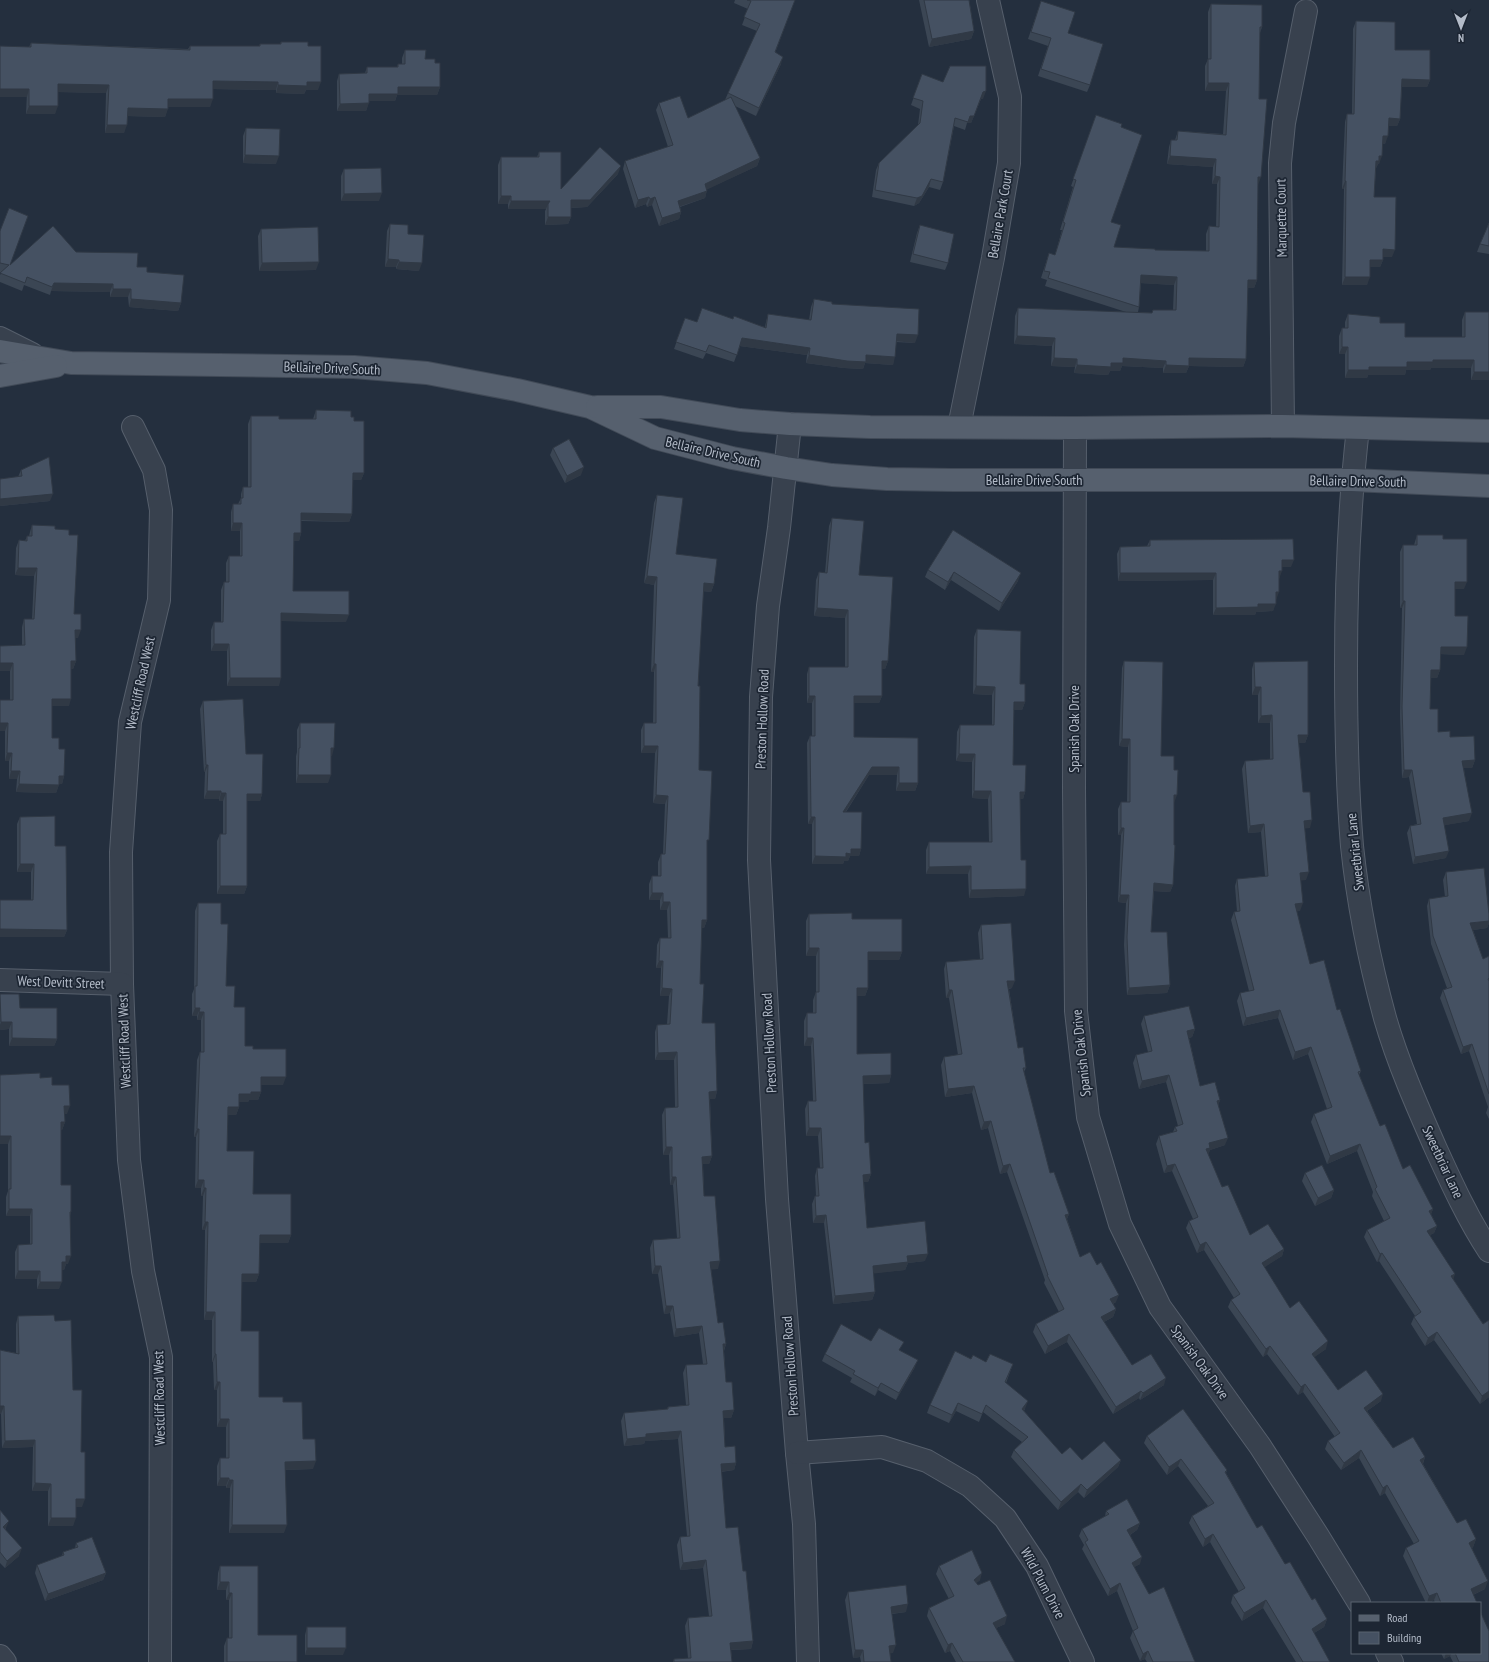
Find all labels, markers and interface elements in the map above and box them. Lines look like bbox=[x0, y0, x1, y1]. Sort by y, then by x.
north arrow bbox=[1441, 8, 1481, 48]
text: N bbox=[1458, 31, 1464, 45]
street label: Bellaire Park Court bbox=[983, 168, 1017, 260]
street label: Marquette Court bbox=[1271, 178, 1291, 258]
street label: Bellaire Drive South bbox=[283, 357, 381, 379]
street label: Bellaire Drive South bbox=[664, 432, 762, 472]
street label: Bellaire Drive South bbox=[986, 471, 1082, 489]
street label: Bellaire Drive South bbox=[1310, 471, 1406, 491]
street label: Westcliff Road West bbox=[121, 635, 159, 731]
street label: Preston Hollow Road bbox=[751, 669, 773, 769]
street label: Spanish Oak Drive bbox=[1065, 685, 1083, 773]
street label: Sweetbriar Lane bbox=[1342, 812, 1368, 892]
street label: West Devitt Street bbox=[17, 971, 105, 993]
street label: Westcliff Road West bbox=[113, 993, 135, 1089]
street label: Preston Hollow Road bbox=[757, 993, 781, 1093]
street label: Spanish Oak Drive bbox=[1067, 1008, 1095, 1097]
street label: Sweetbriar Lane bbox=[1418, 1123, 1468, 1201]
street label: Preston Hollow Road bbox=[778, 1315, 802, 1417]
street label: Spanish Oak Drive bbox=[1167, 1321, 1233, 1403]
street label: Westcliff Road West bbox=[149, 1350, 169, 1445]
street label: Wild Plum Drive bbox=[1017, 1544, 1069, 1622]
legend bbox=[1351, 1602, 1481, 1654]
text: Road bbox=[1387, 1610, 1407, 1625]
text: Building bbox=[1387, 1630, 1422, 1645]

